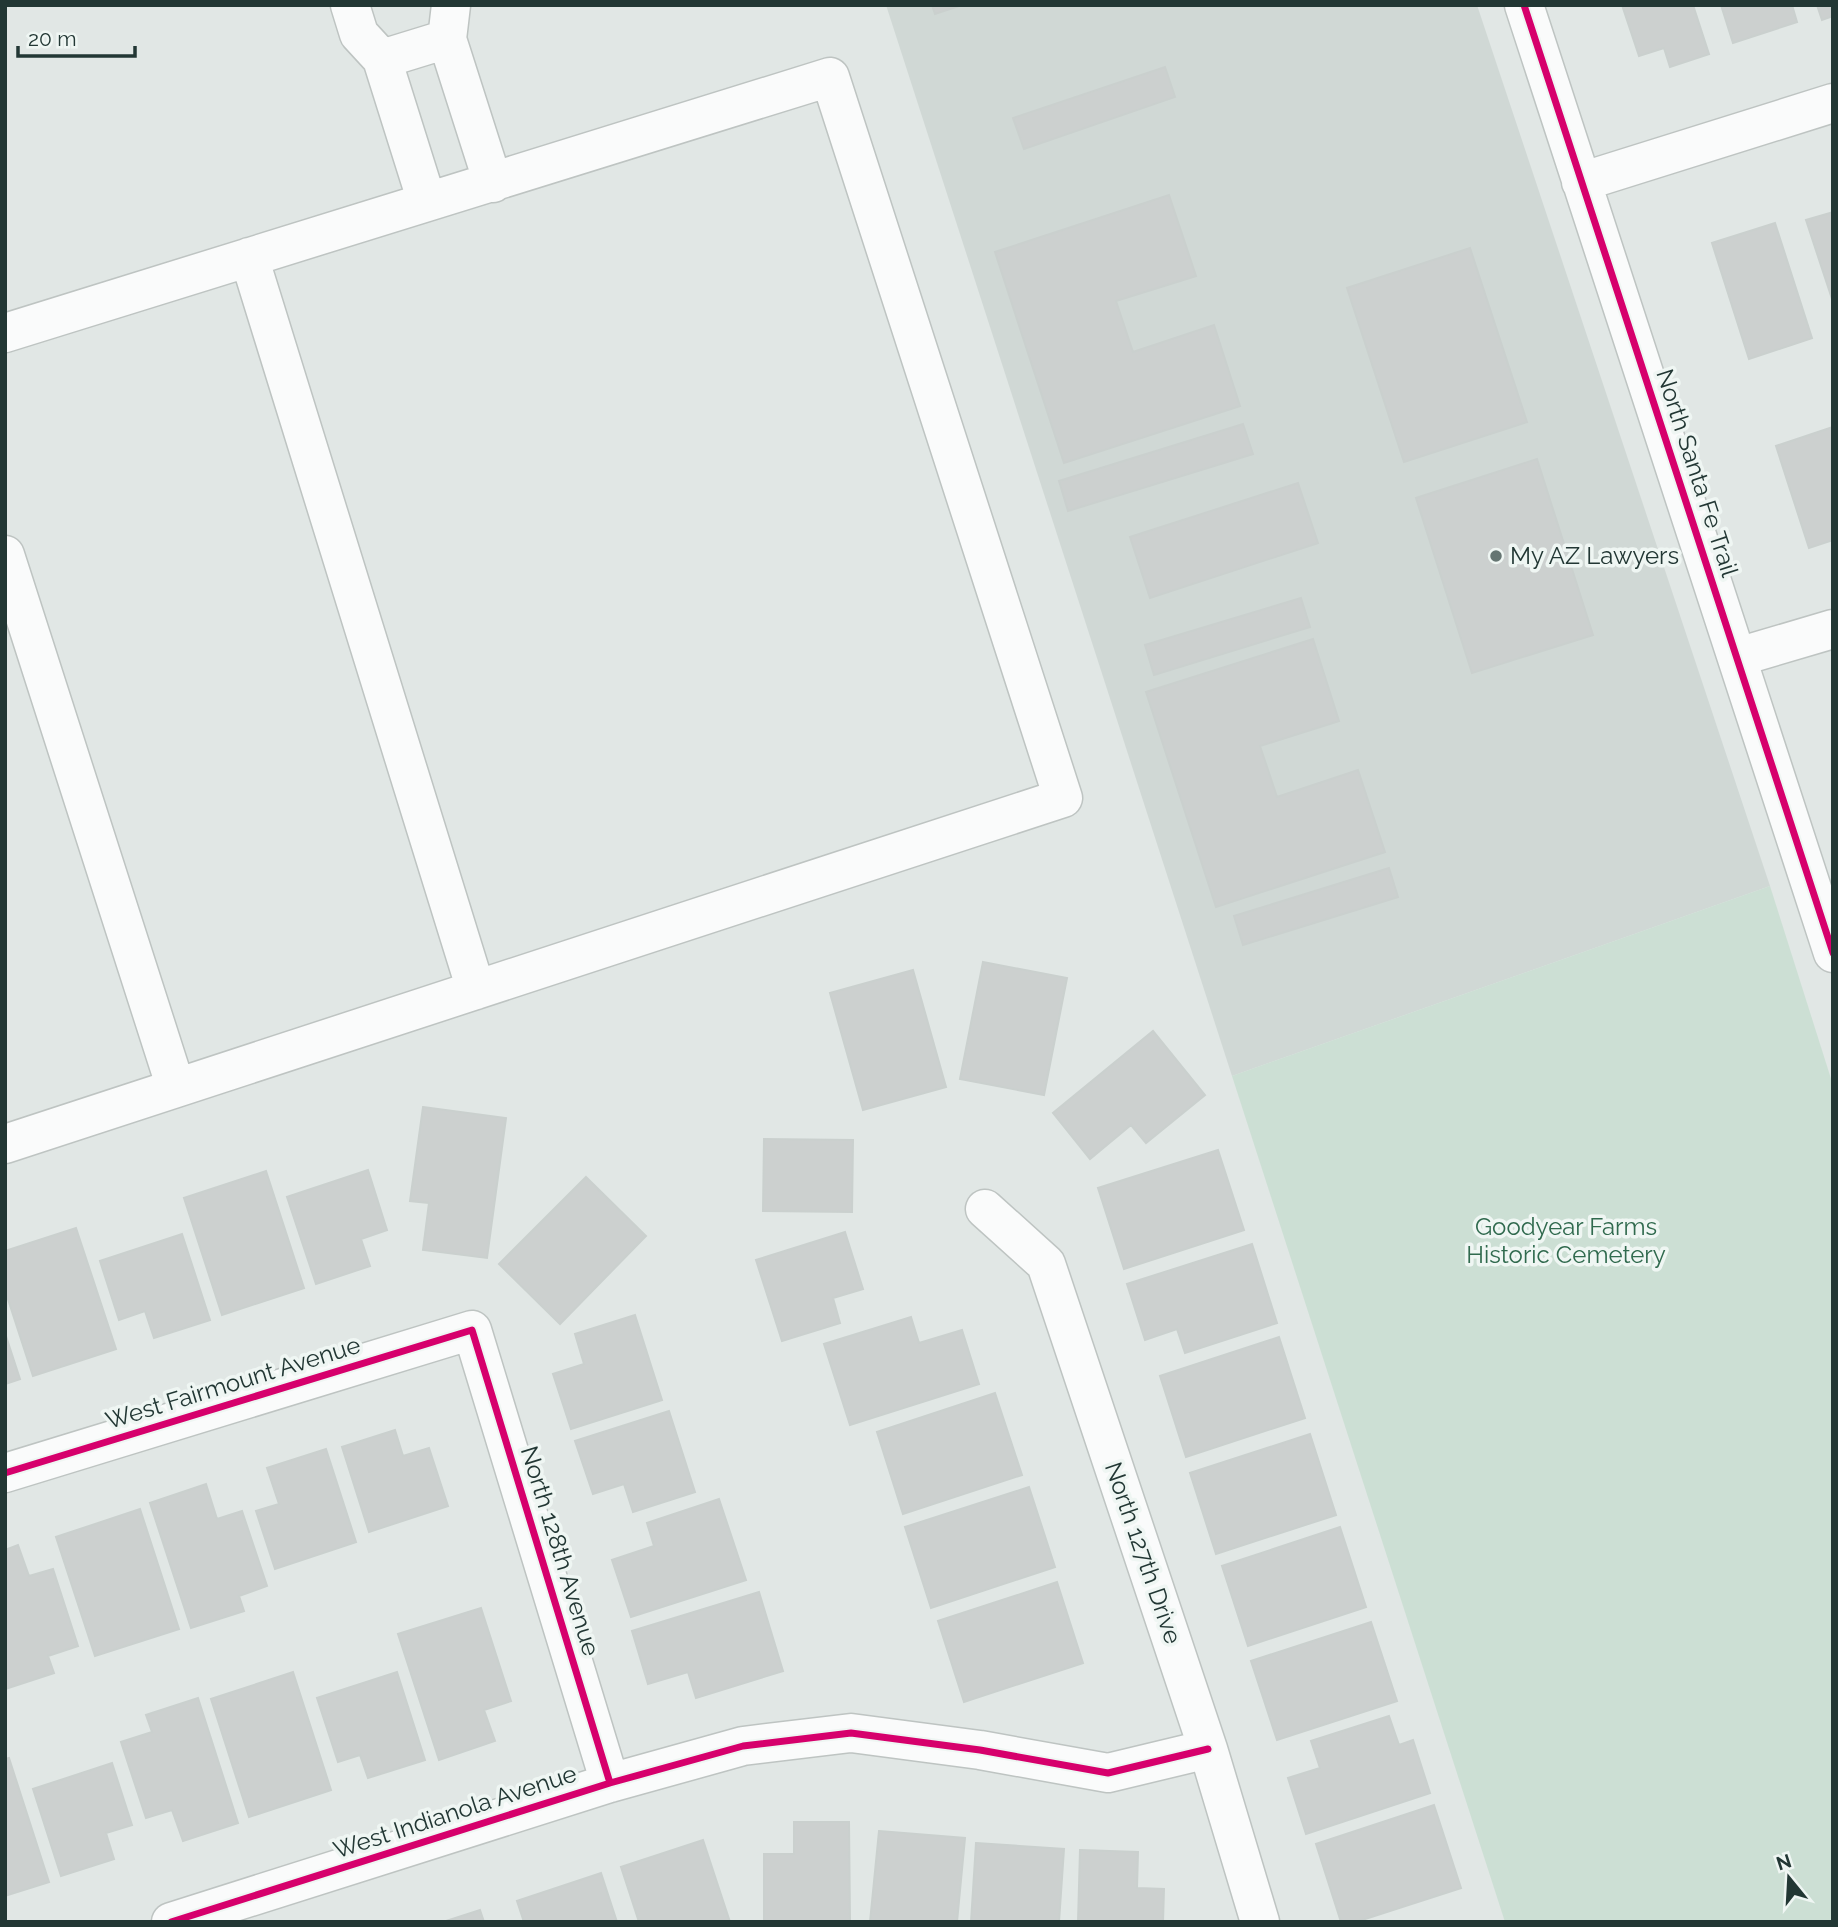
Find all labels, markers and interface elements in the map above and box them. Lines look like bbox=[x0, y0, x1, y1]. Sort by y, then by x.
scale bar bbox=[18, 14, 135, 58]
text: 20 m bbox=[28, 26, 76, 51]
street label: North Santa Fe Trail bbox=[1650, 365, 1745, 581]
place label: My AZ Lawyers bbox=[1510, 541, 1679, 570]
marker: My AZ Lawyers bbox=[1488, 548, 1504, 564]
park label: Goodyear Farms Historic Cemetery bbox=[1466, 1212, 1666, 1269]
street label: West Fairmount Avenue bbox=[102, 1330, 364, 1435]
street label: North 128th Avenue bbox=[515, 1442, 606, 1659]
street label: North 127th Drive bbox=[1099, 1458, 1188, 1647]
street label: West Indianola Avenue bbox=[330, 1758, 580, 1865]
north arrow bbox=[1754, 1843, 1824, 1913]
text: N bbox=[1773, 1849, 1794, 1875]

